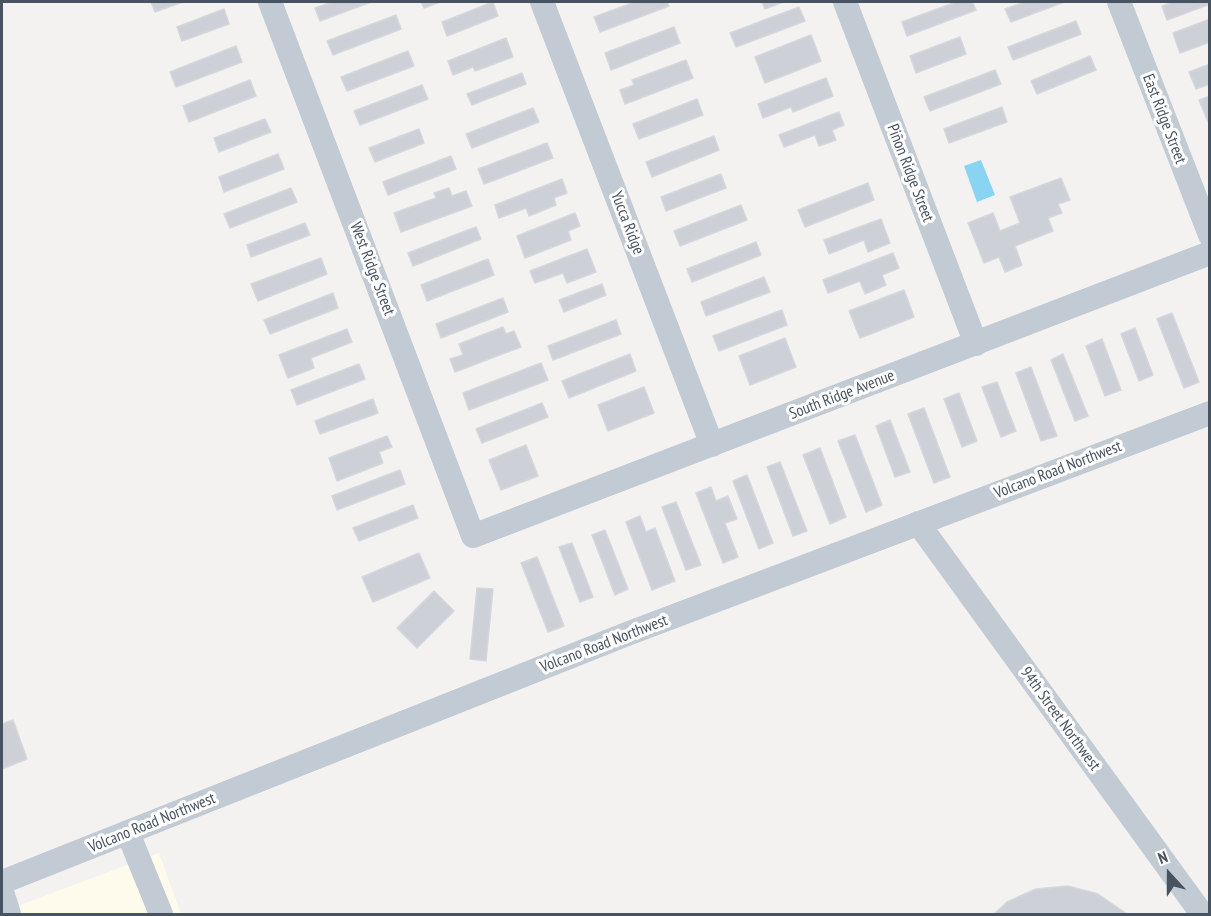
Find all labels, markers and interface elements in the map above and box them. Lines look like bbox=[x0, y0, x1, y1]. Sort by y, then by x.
street label: East Ridge Street bbox=[1138, 71, 1190, 167]
street label: Piñon Ridge Street bbox=[883, 121, 937, 225]
street label: Yucca Ridge bbox=[606, 189, 648, 257]
street label: West Ridge Street bbox=[345, 220, 399, 318]
street label: South Ridge Avenue bbox=[787, 366, 897, 424]
street label: Volcano Road Northwest bbox=[992, 437, 1124, 503]
street label: Volcano Road Northwest bbox=[538, 611, 670, 677]
street label: 94th Street Northwest bbox=[1016, 664, 1104, 774]
street label: Volcano Road Northwest bbox=[86, 789, 218, 857]
north arrow bbox=[1139, 844, 1199, 904]
text: N bbox=[1155, 846, 1170, 868]

